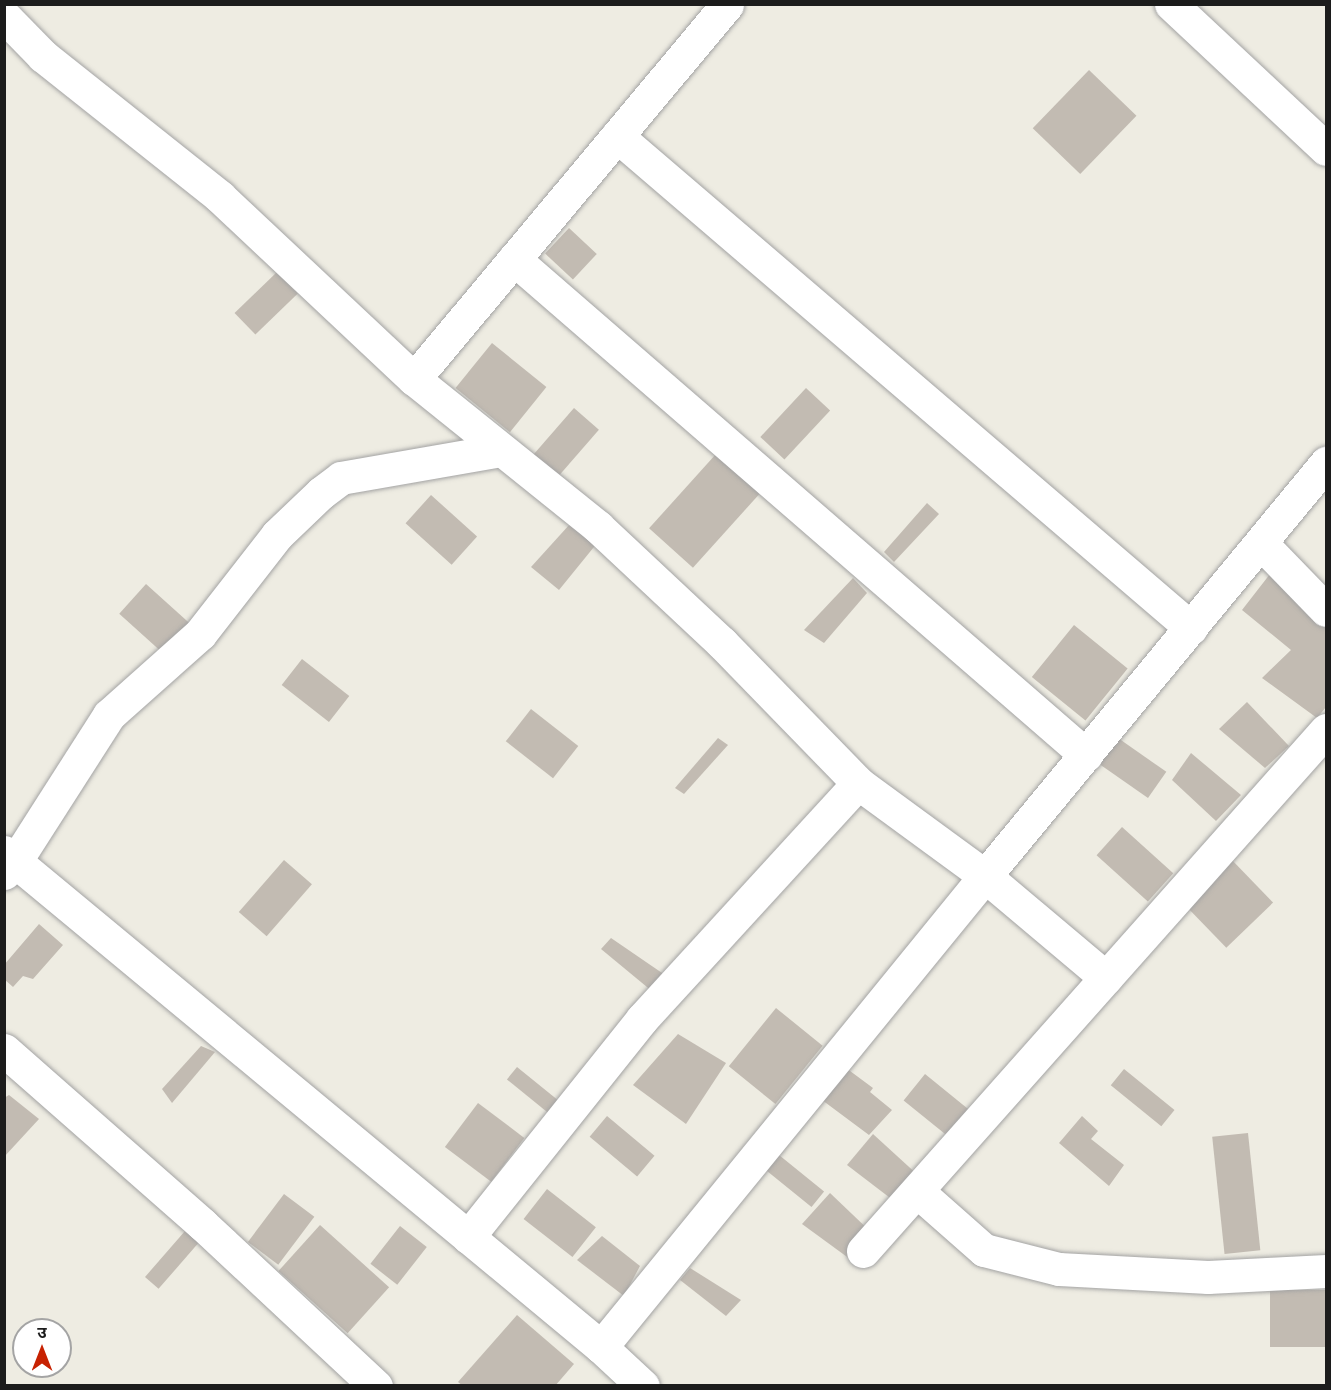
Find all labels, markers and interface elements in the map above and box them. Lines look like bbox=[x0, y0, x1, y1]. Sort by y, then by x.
north arrow bbox=[12, 1318, 72, 1378]
text: उ bbox=[37, 1320, 47, 1344]

